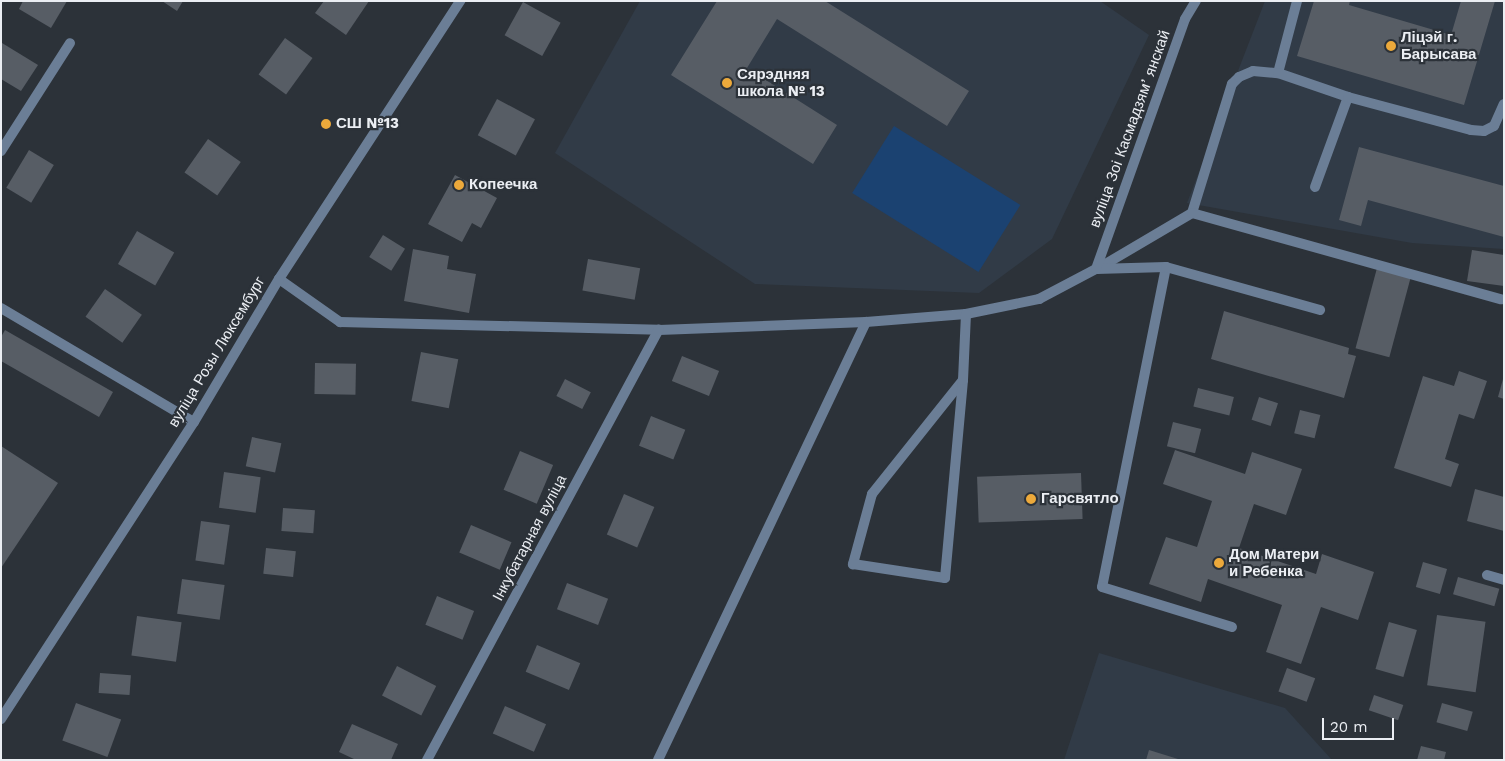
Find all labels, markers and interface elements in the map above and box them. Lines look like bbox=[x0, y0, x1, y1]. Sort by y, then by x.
street label: вуліца Зоі Касмадзямʼянскай bbox=[1086, 28, 1174, 230]
place label: Ліцэй г. Барысава bbox=[1401, 28, 1476, 63]
marker: Ліцэй г. Барысава bbox=[1385, 40, 1397, 52]
place label: Сярэдняя школа № 13 bbox=[737, 65, 825, 100]
marker: Сярэдняя школа № 13 bbox=[721, 77, 733, 89]
place label: СШ №13 bbox=[336, 115, 399, 133]
marker: СШ №13 bbox=[320, 118, 332, 130]
place label: Копеечка bbox=[469, 176, 537, 194]
marker: Копеечка bbox=[453, 179, 465, 191]
street label: вуліца Розы Люксембург bbox=[165, 273, 269, 431]
street label: Інкубатарная вуліца bbox=[489, 472, 571, 604]
place label: Гарсвятло bbox=[1041, 490, 1119, 508]
marker: Гарсвятло bbox=[1025, 493, 1037, 505]
place label: Дом Матери и Ребенка bbox=[1229, 545, 1319, 580]
marker: Дом Матери и Ребенка bbox=[1213, 557, 1225, 569]
scale bar bbox=[1325, 708, 1398, 740]
text: 20 m bbox=[1330, 718, 1368, 736]

